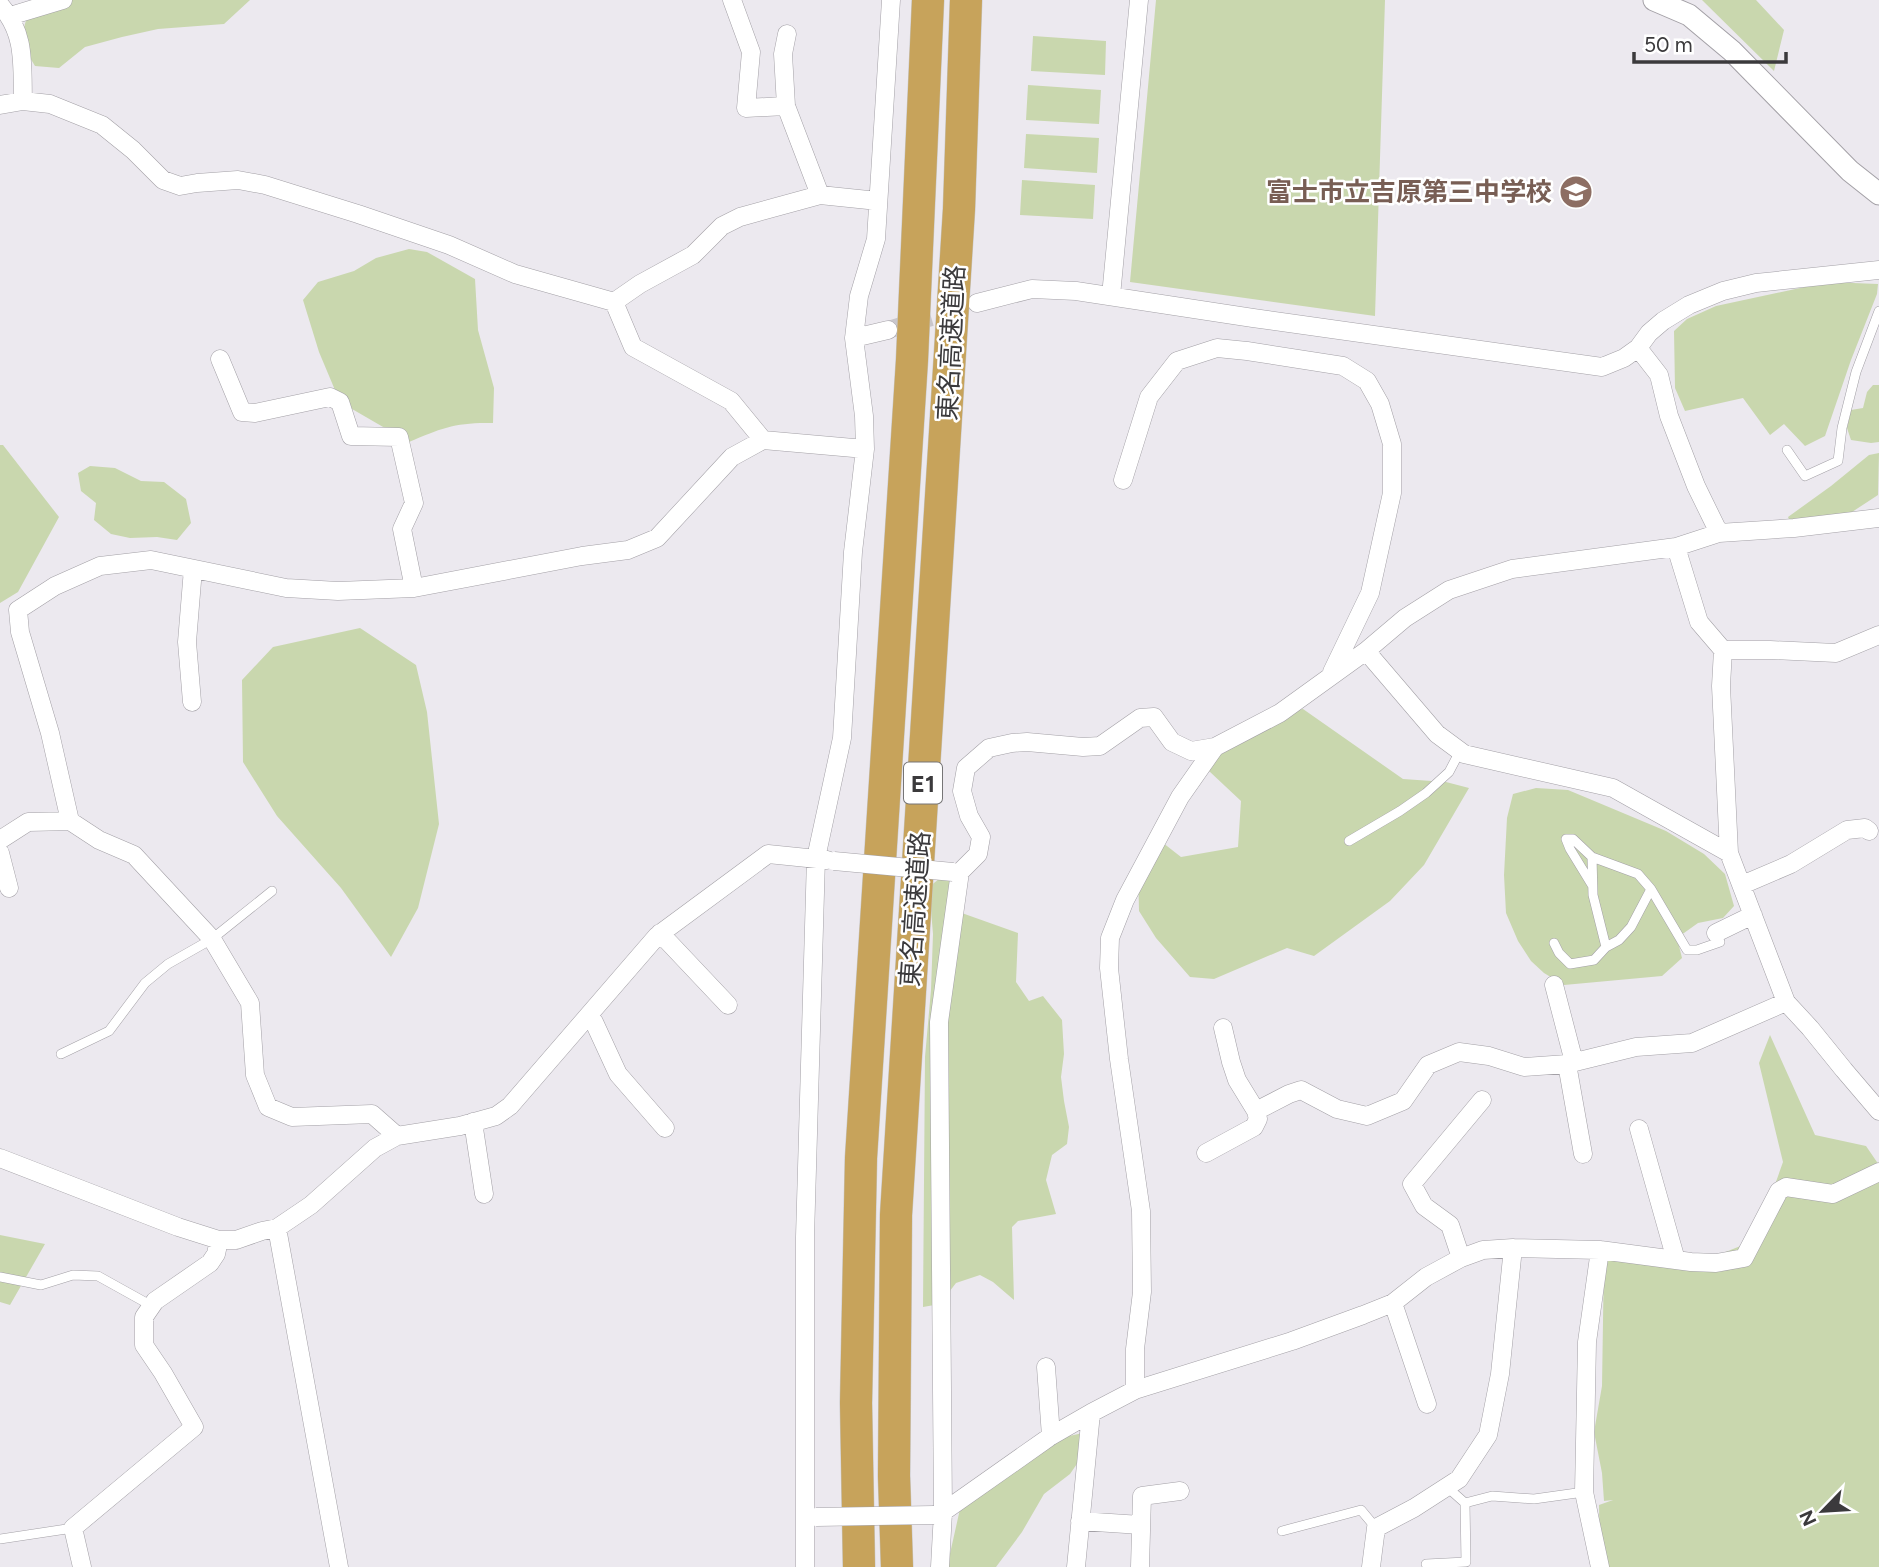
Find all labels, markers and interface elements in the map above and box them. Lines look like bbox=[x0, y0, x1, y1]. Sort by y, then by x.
scale bar bbox=[1634, 21, 1786, 65]
text: 50 m bbox=[1644, 32, 1693, 57]
school or university icon: 富士市立吉原第三中学校 bbox=[1557, 173, 1595, 211]
place label: 富士市立吉原第三中学校 bbox=[1266, 176, 1552, 208]
street label: 東名高速道路 bbox=[931, 264, 971, 422]
road number: E1 bbox=[904, 762, 942, 804]
street label: 東名高速道路 bbox=[894, 830, 936, 988]
north arrow bbox=[1788, 1476, 1858, 1546]
text: N bbox=[1795, 1506, 1822, 1529]

